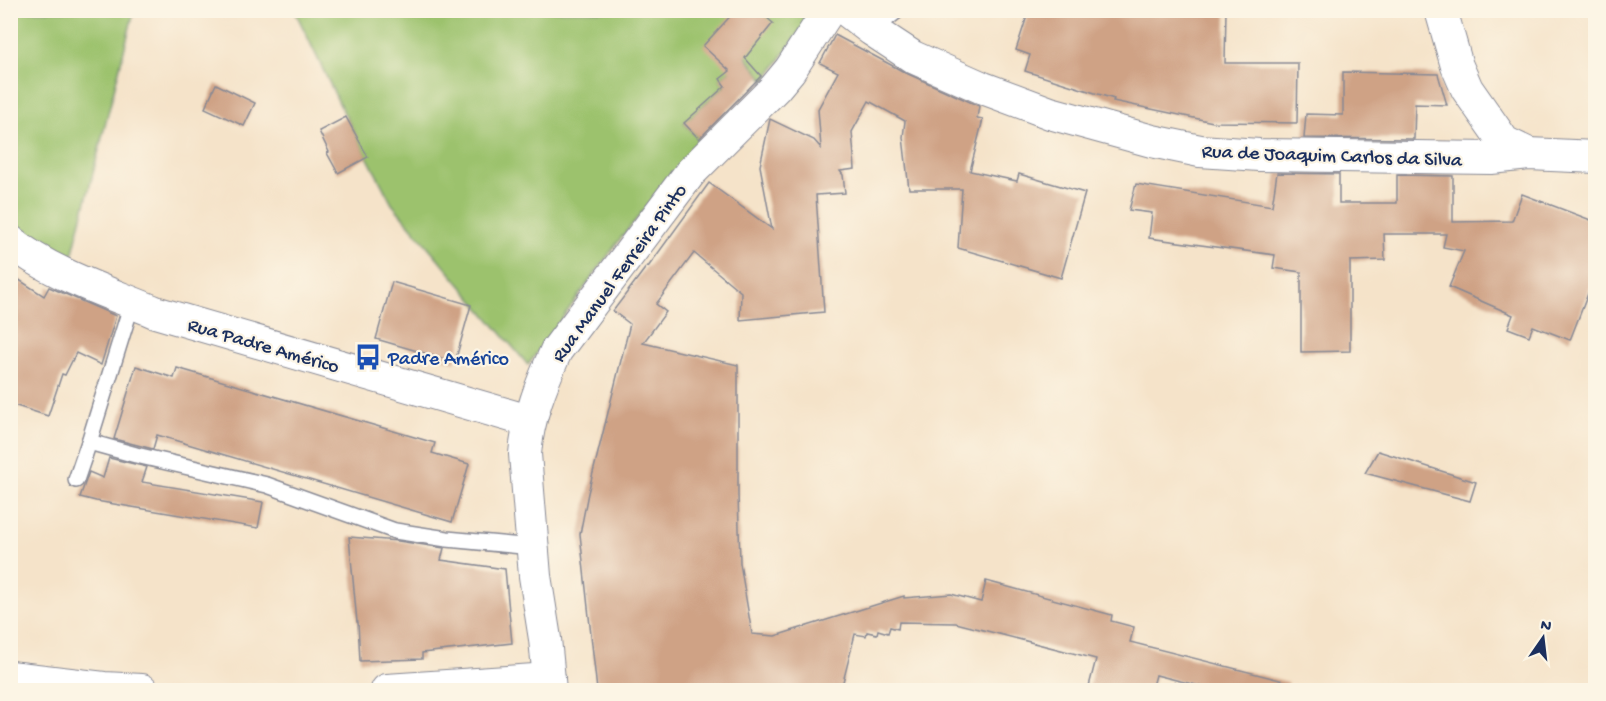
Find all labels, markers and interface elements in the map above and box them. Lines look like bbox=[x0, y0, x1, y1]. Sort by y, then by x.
street label: Rua de Joaquim Carlos da Silva bbox=[1201, 141, 1463, 174]
street label: Rua Manuel Ferreira Pinto bbox=[548, 180, 693, 368]
street label: Rua Padre Américo bbox=[185, 315, 341, 380]
bus stop icon: Padre Américo bbox=[353, 342, 383, 372]
place label: Padre Américo bbox=[387, 349, 509, 372]
north arrow bbox=[1513, 608, 1573, 668]
text: N bbox=[1538, 616, 1554, 637]

